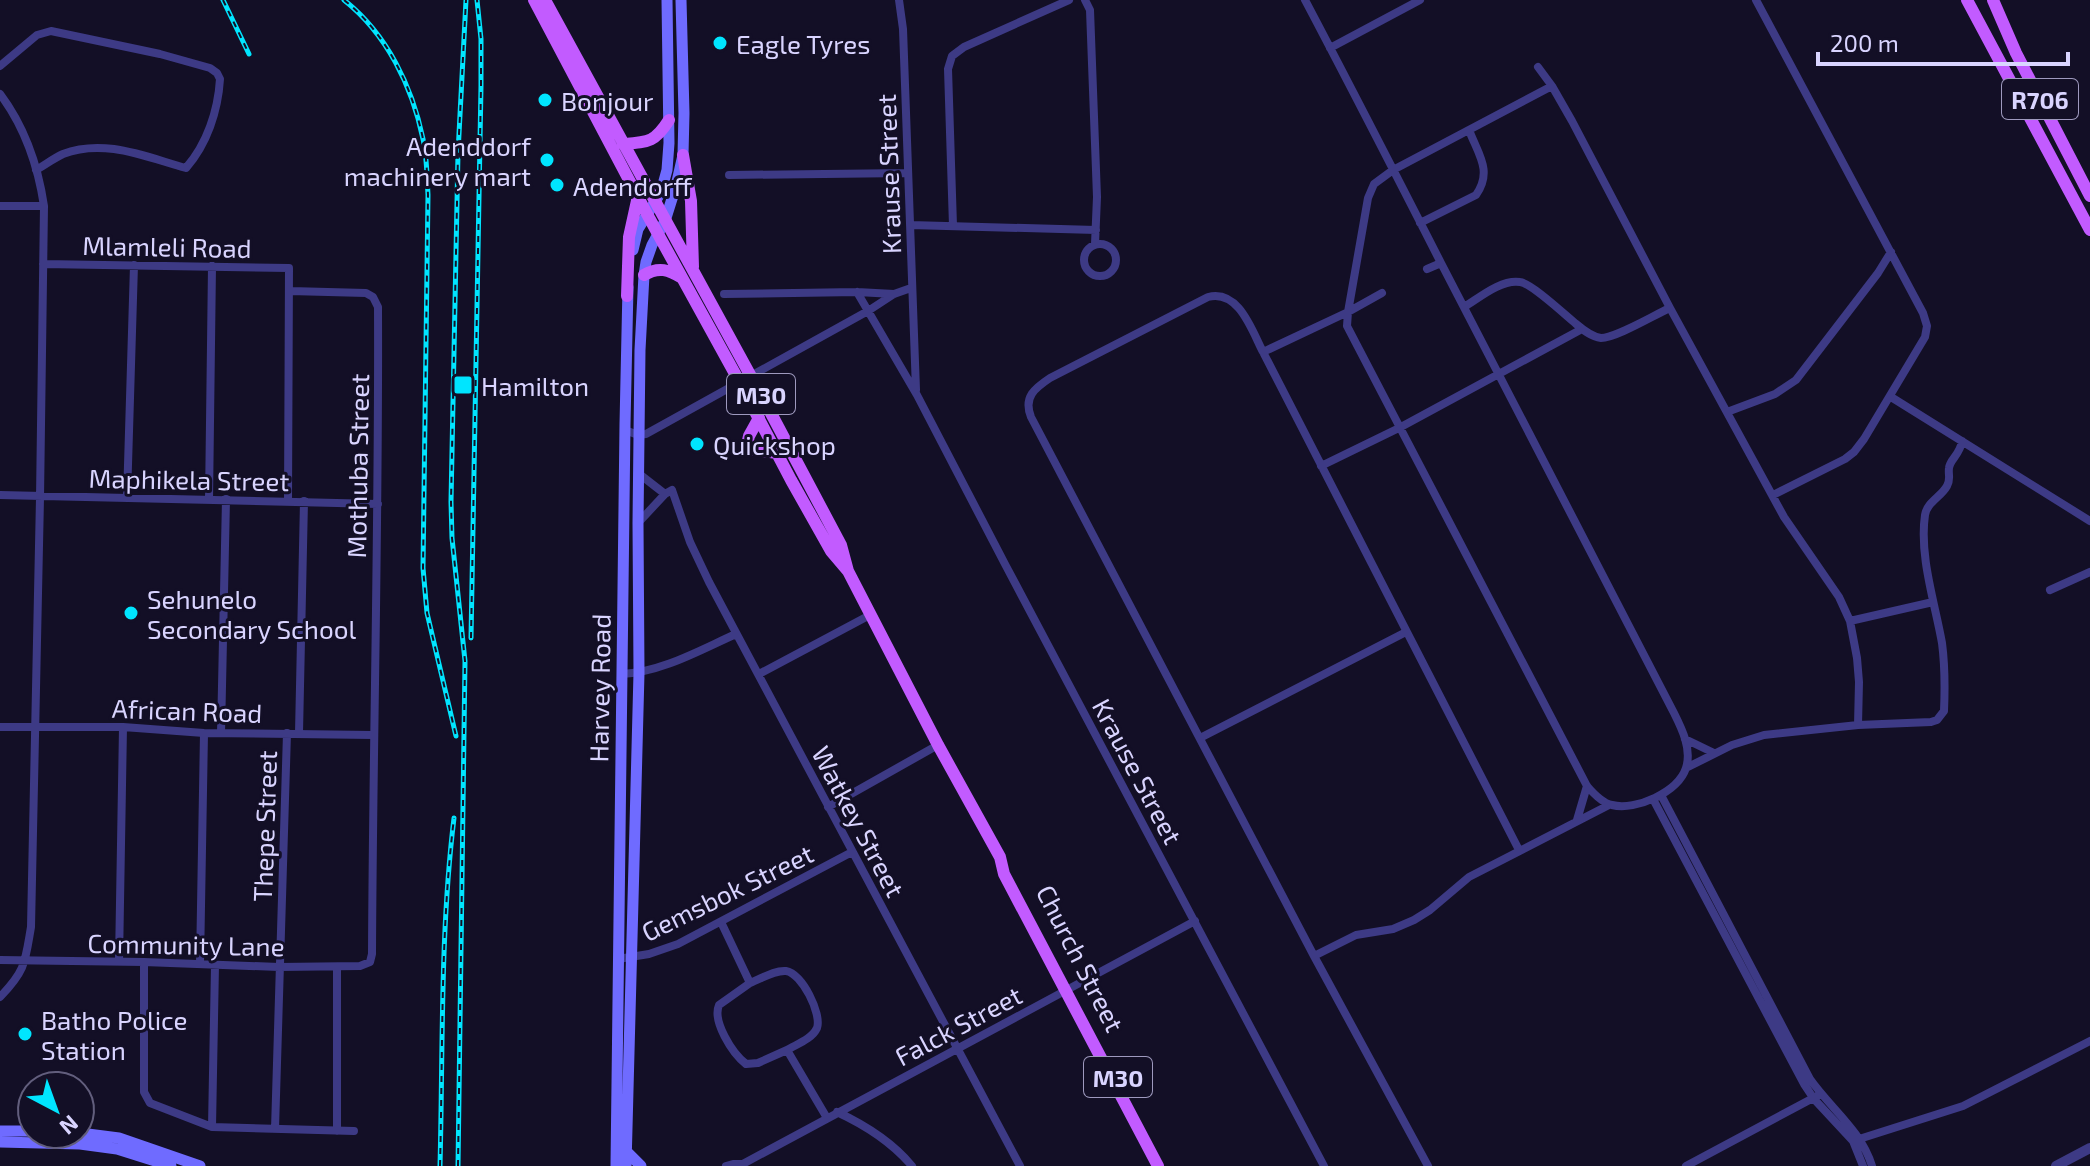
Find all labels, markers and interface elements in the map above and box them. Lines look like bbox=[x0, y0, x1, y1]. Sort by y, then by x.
scale bar bbox=[1818, 16, 2068, 66]
place label: Eagle Tyres bbox=[736, 28, 870, 59]
text: 200 m bbox=[1830, 28, 1899, 57]
marker: Eagle Tyres bbox=[711, 34, 729, 52]
road number: R706 bbox=[2002, 79, 2078, 119]
place label: Bonjour bbox=[561, 85, 654, 116]
marker: Bonjour bbox=[536, 91, 554, 109]
street label: Krause Street bbox=[870, 93, 906, 255]
place label: Adenddorf machinery mart bbox=[344, 130, 532, 191]
marker: Adenddorf machinery mart bbox=[538, 151, 556, 169]
place label: Adendorff bbox=[573, 170, 692, 201]
marker: Adendorff bbox=[548, 176, 566, 194]
street label: Mlamleli Road bbox=[82, 229, 252, 263]
place label: Hamilton bbox=[481, 370, 589, 401]
street label: Mothuba Street bbox=[340, 373, 374, 559]
marker: Hamilton bbox=[452, 374, 474, 396]
road number: M30 bbox=[727, 374, 795, 414]
place label: Quickshop bbox=[713, 429, 836, 460]
marker: Quickshop bbox=[688, 435, 706, 453]
street label: Maphikela Street bbox=[88, 462, 290, 496]
place label: Sehunelo Secondary School bbox=[147, 583, 356, 644]
marker: Sehunelo Secondary School bbox=[122, 604, 140, 622]
street label: Harvey Road bbox=[582, 614, 616, 762]
street label: African Road bbox=[111, 692, 263, 728]
street label: Krause Street bbox=[1087, 693, 1189, 849]
street label: Watkey Street bbox=[806, 740, 912, 902]
street label: Thepe Street bbox=[246, 750, 282, 902]
street label: Gemsbok Street bbox=[636, 837, 818, 947]
street label: Church Street bbox=[1031, 879, 1131, 1037]
street label: Community Lane bbox=[87, 927, 285, 961]
street label: Falck Street bbox=[889, 979, 1027, 1071]
place label: Batho Police Station bbox=[41, 1004, 188, 1065]
marker: Batho Police Station bbox=[16, 1025, 34, 1043]
road number: M30 bbox=[1084, 1057, 1152, 1097]
north arrow bbox=[16, 1070, 96, 1150]
text: N bbox=[55, 1111, 84, 1141]

